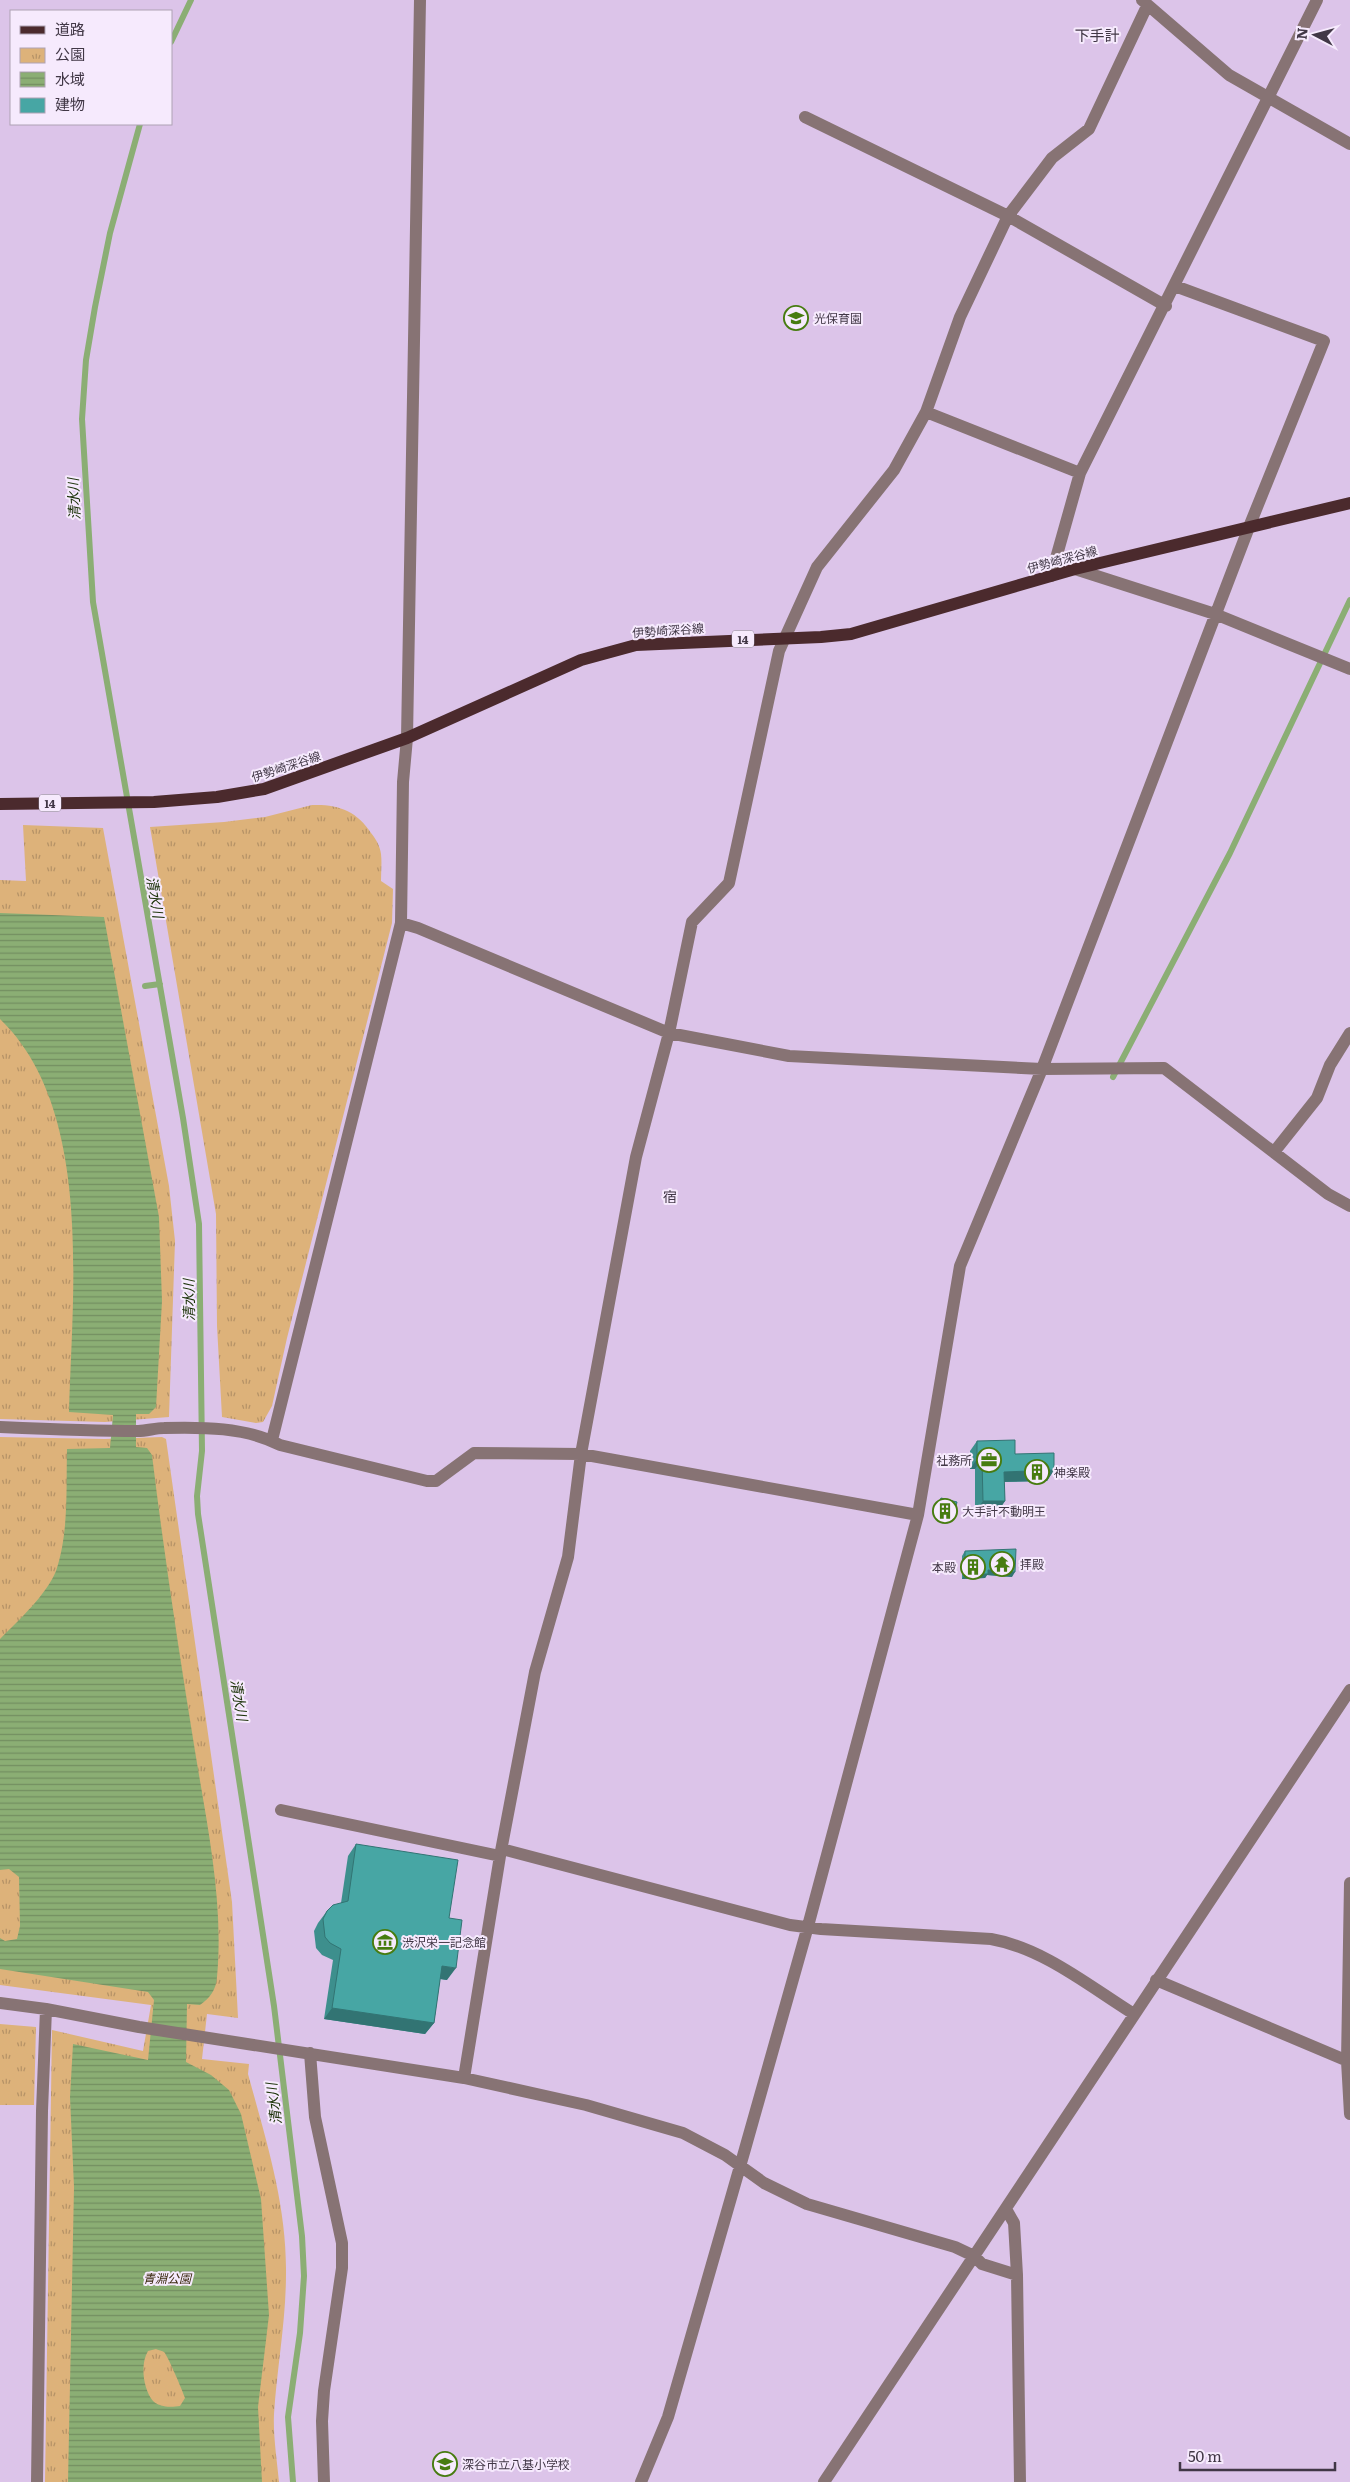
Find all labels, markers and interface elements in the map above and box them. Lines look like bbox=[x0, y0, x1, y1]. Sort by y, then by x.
legend bbox=[10, 10, 172, 125]
north arrow bbox=[1290, 10, 1340, 60]
text: 道路 bbox=[55, 17, 85, 40]
district label: 下手計 bbox=[1074, 23, 1120, 46]
text: N bbox=[1291, 26, 1312, 40]
text: 公園 bbox=[55, 42, 85, 65]
text: 水域 bbox=[55, 67, 85, 90]
text: 建物 bbox=[55, 92, 85, 115]
school or university icon: 光保育園 bbox=[783, 305, 809, 331]
place label: 光保育園 bbox=[814, 309, 862, 327]
water label: 清水川 bbox=[62, 476, 84, 520]
street label: 伊勢崎深谷線 bbox=[1025, 541, 1099, 577]
street label: 伊勢崎深谷線 bbox=[631, 619, 705, 641]
road number: 14 bbox=[732, 630, 754, 648]
street label: 伊勢崎深谷線 bbox=[249, 746, 323, 786]
road number: 14 bbox=[39, 794, 61, 811]
water label: 清水川 bbox=[143, 875, 170, 921]
district label: 宿 bbox=[663, 1186, 677, 1206]
water label: 清水川 bbox=[178, 1277, 198, 1321]
office icon: 社務所 bbox=[976, 1447, 1002, 1473]
place label: 社務所 bbox=[936, 1451, 972, 1469]
building icon: 神楽殿 bbox=[1024, 1459, 1050, 1485]
place label: 神楽殿 bbox=[1054, 1463, 1090, 1481]
building icon: 大手計不動明王 bbox=[932, 1498, 958, 1524]
place label: 大手計不動明王 bbox=[962, 1502, 1046, 1520]
temple icon: 拝殿 bbox=[989, 1551, 1015, 1577]
building icon: 本殿 bbox=[960, 1554, 986, 1580]
place label: 拝殿 bbox=[1020, 1555, 1044, 1573]
place label: 本殿 bbox=[932, 1558, 956, 1576]
water label: 清水川 bbox=[227, 1678, 253, 1724]
museum icon: 渋沢栄一記念館 bbox=[372, 1929, 398, 1955]
place label: 渋沢栄一記念館 bbox=[402, 1933, 486, 1951]
water label: 清水川 bbox=[260, 2080, 285, 2126]
park label: 青淵公園 bbox=[143, 2269, 193, 2287]
scale bar bbox=[1180, 2440, 1335, 2472]
text: 50 m bbox=[1188, 2444, 1222, 2467]
school or university icon: 深谷市立八基小学校 bbox=[432, 2451, 458, 2477]
place label: 深谷市立八基小学校 bbox=[462, 2455, 570, 2473]

